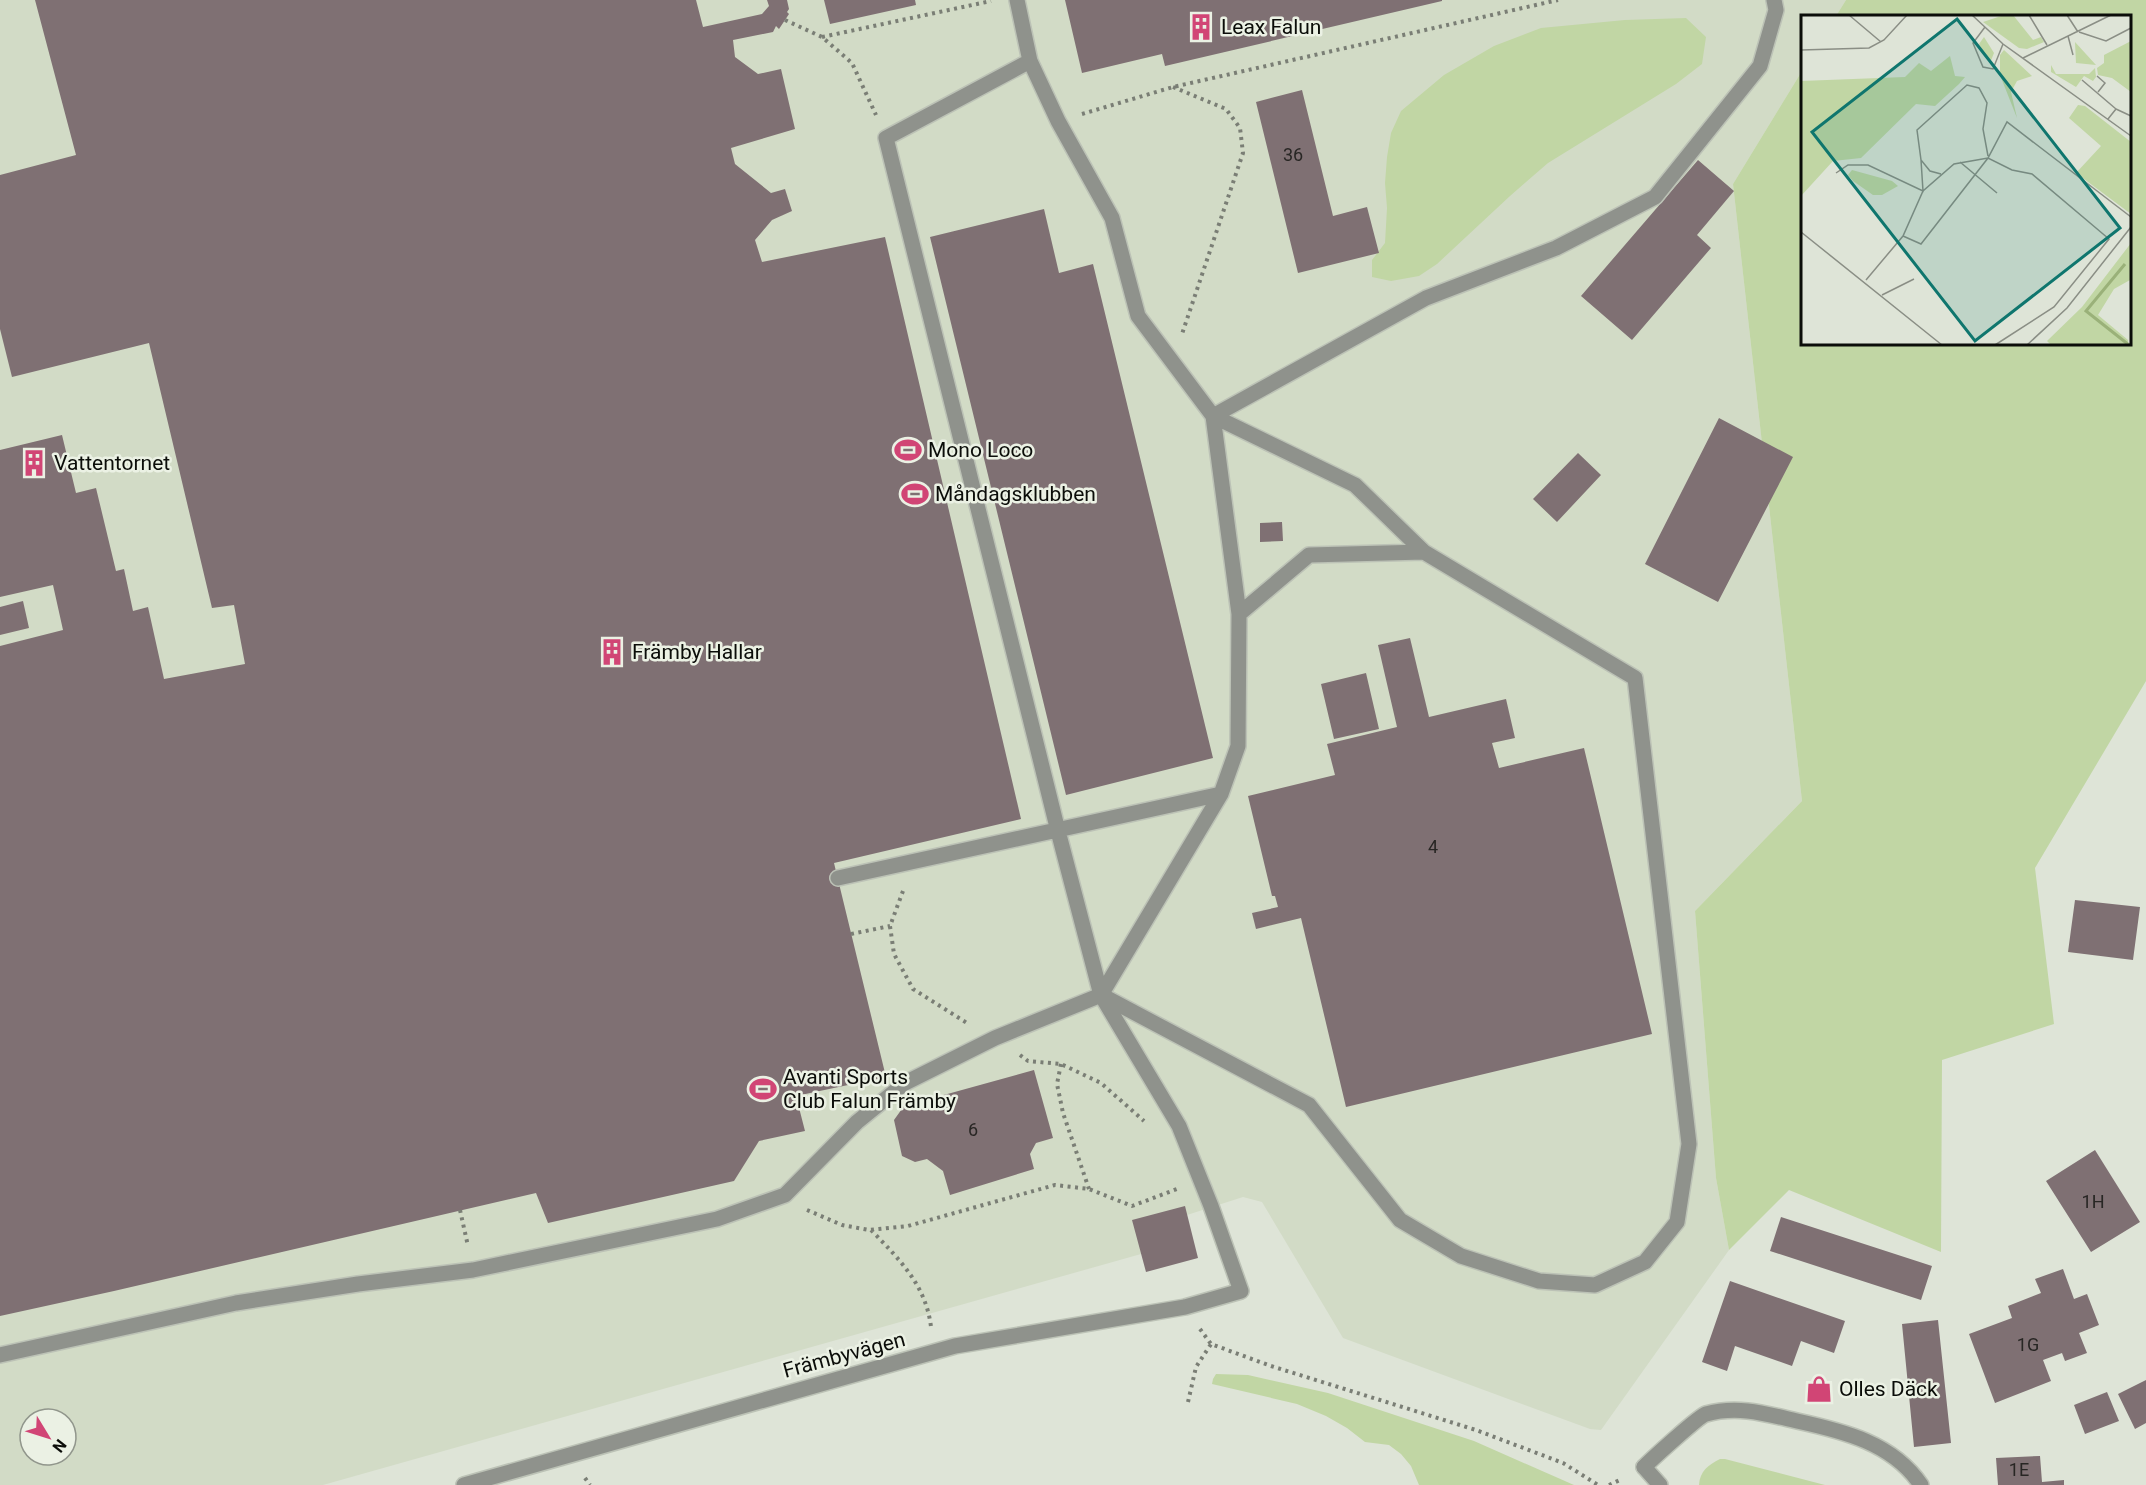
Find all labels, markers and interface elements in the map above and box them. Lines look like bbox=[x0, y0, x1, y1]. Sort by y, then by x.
building icon: Leax Falun bbox=[1186, 12, 1216, 42]
place label: Leax Falun bbox=[1221, 15, 1321, 39]
inset map bbox=[1801, 15, 2131, 345]
house number: 36 bbox=[1283, 144, 1303, 165]
sports icon: Mono Loco bbox=[893, 435, 923, 465]
place label: Mono Loco bbox=[928, 438, 1033, 462]
building icon: Vattentornet bbox=[19, 448, 49, 478]
place label: Vattentornet bbox=[54, 451, 170, 475]
sports icon: Måndagsklubben bbox=[900, 479, 930, 509]
place label: Måndagsklubben bbox=[935, 482, 1096, 506]
building icon: Främby Hallar bbox=[597, 637, 627, 667]
place label: Främby Hallar bbox=[632, 640, 762, 664]
house number: 4 bbox=[1428, 836, 1438, 857]
place label: Avanti Sports Club Falun Främby bbox=[783, 1065, 956, 1113]
sports icon: Avanti Sports Club Falun Främby bbox=[748, 1074, 778, 1104]
house number: 6 bbox=[968, 1119, 978, 1140]
house number: 1H bbox=[2082, 1191, 2104, 1212]
street label: Främbyvägen bbox=[780, 1327, 908, 1383]
house number: 1G bbox=[2017, 1334, 2039, 1355]
shop icon: Olles Däck bbox=[1804, 1374, 1834, 1404]
place label: Olles Däck bbox=[1839, 1377, 1938, 1401]
north arrow bbox=[18, 1407, 78, 1467]
text: N bbox=[48, 1436, 70, 1456]
house number: 1E bbox=[2009, 1459, 2029, 1480]

